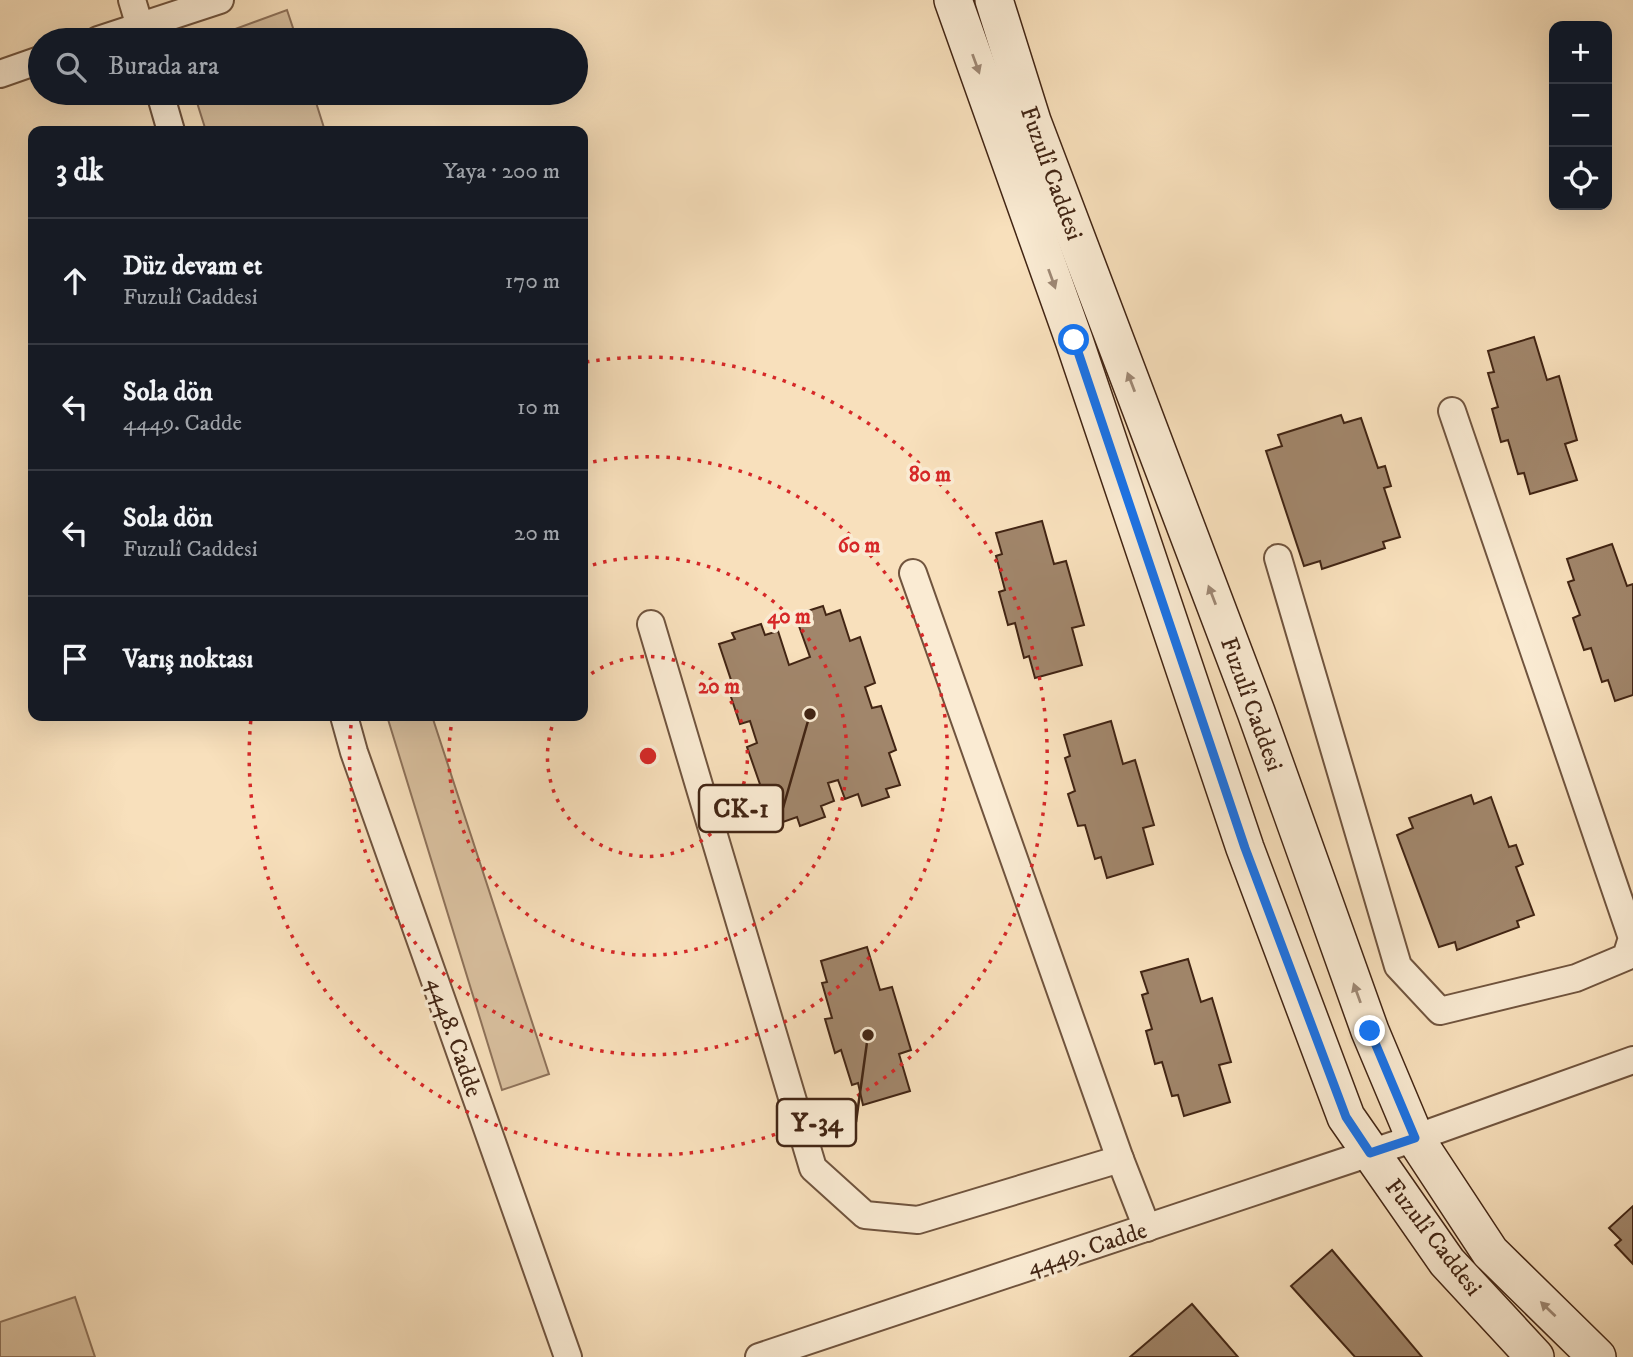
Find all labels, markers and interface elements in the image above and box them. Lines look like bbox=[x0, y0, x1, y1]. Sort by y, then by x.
map controls bbox=[1549, 21, 1612, 210]
button: + bbox=[1549, 21, 1612, 84]
search box bbox=[28, 28, 588, 105]
icon: search bbox=[52, 48, 90, 86]
text: Burada ara bbox=[108, 50, 219, 83]
one-way arrow bbox=[971, 54, 982, 75]
button: − bbox=[1549, 84, 1612, 147]
street label: Fuzulî Caddesi bbox=[1013, 102, 1089, 244]
button: locate bbox=[1549, 147, 1612, 210]
text: 3 dk bbox=[56, 153, 103, 190]
text: Yaya · 200 m bbox=[443, 157, 560, 186]
text: Düz devam et bbox=[123, 250, 262, 283]
icon: ahead bbox=[56, 262, 94, 300]
text: 170 m bbox=[505, 267, 560, 296]
one-way arrow bbox=[1047, 268, 1058, 289]
text: Fuzulî Caddesi bbox=[123, 283, 258, 312]
route start bbox=[1058, 324, 1089, 355]
one-way arrow bbox=[1125, 372, 1136, 393]
text: Sola dön bbox=[123, 376, 213, 409]
icon: left bbox=[56, 388, 94, 426]
text: 10 m bbox=[517, 393, 560, 422]
text: 4449. Cadde bbox=[123, 409, 242, 438]
text: 80 m bbox=[909, 462, 951, 488]
text: Sola dön bbox=[123, 502, 213, 535]
icon: left bbox=[56, 514, 94, 552]
text: 20 m bbox=[514, 519, 560, 548]
text: 60 m bbox=[838, 533, 880, 559]
text: Fuzulî Caddesi bbox=[123, 535, 258, 564]
one-way arrow bbox=[1206, 584, 1217, 605]
text: 40 m bbox=[767, 604, 811, 630]
street label: Fuzulî Caddesi bbox=[1213, 633, 1289, 775]
icon: arrive bbox=[56, 640, 94, 678]
text: Varış noktası bbox=[123, 643, 253, 676]
text: 20 m bbox=[698, 674, 740, 700]
centre of rings bbox=[636, 744, 660, 768]
callout: CK-1 bbox=[699, 785, 783, 832]
text: CK-1 bbox=[713, 793, 769, 826]
street label: 4448. Cadde bbox=[420, 974, 488, 1101]
one-way arrow bbox=[1351, 982, 1362, 1003]
route end bbox=[1354, 1015, 1385, 1046]
callout: Y-34 bbox=[777, 1099, 856, 1146]
text: Y-34 bbox=[790, 1107, 844, 1140]
street label: Fuzulî Caddesi bbox=[1378, 1173, 1488, 1302]
street label: 4449. Cadde bbox=[1024, 1215, 1151, 1282]
one-way arrow bbox=[1540, 1302, 1557, 1318]

